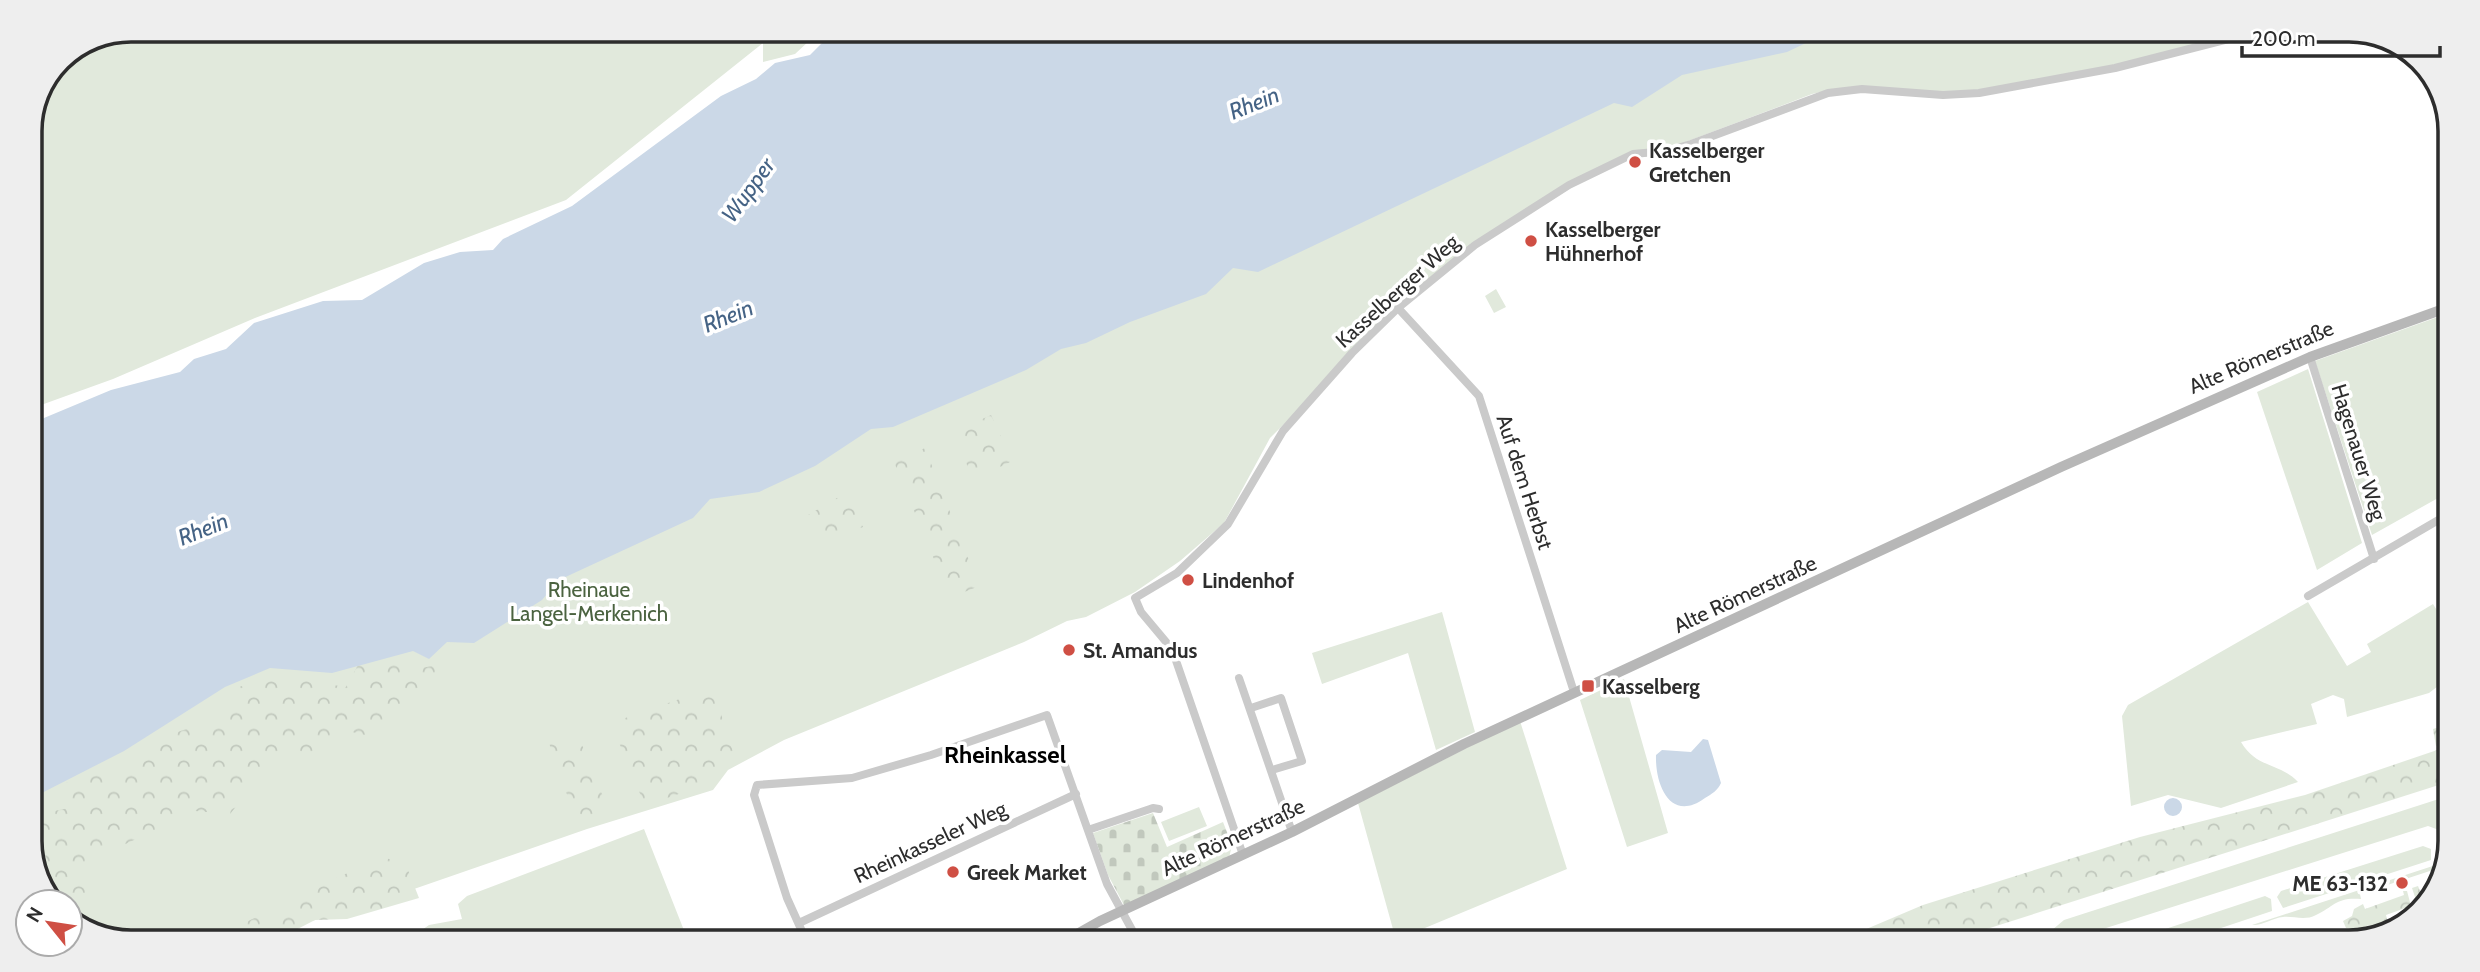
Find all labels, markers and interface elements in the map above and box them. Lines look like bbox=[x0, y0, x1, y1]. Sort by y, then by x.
scale bar bbox=[2242, 14, 2440, 58]
text: 200 m bbox=[2252, 26, 2315, 51]
water label: Rhein bbox=[1225, 80, 1283, 126]
place label: Kasselberger Gretchen bbox=[1649, 138, 1765, 187]
water label: Wupper bbox=[715, 152, 781, 228]
marker: Kasselberger Gretchen bbox=[1627, 154, 1643, 170]
place label: Kasselberger Hühnerhof bbox=[1545, 217, 1661, 266]
street label: Kasselberger Weg bbox=[1330, 229, 1464, 353]
marker: Kasselberger Hühnerhof bbox=[1523, 233, 1539, 249]
water label: Rhein bbox=[699, 293, 757, 339]
street label: Alte Römerstraße bbox=[2185, 315, 2337, 399]
street label: Hagenauer Weg bbox=[2326, 381, 2392, 524]
street label: Auf dem Herbst bbox=[1491, 411, 1559, 553]
water label: Rhein bbox=[174, 506, 232, 552]
street label: Alte Römerstraße bbox=[1670, 550, 1821, 638]
place label: Lindenhof bbox=[1202, 568, 1294, 593]
marker: Lindenhof bbox=[1180, 572, 1196, 588]
park label: Rheinaue Langel-Merkenich bbox=[510, 577, 668, 626]
place label: St. Amandus bbox=[1083, 638, 1198, 663]
marker: St. Amandus bbox=[1061, 642, 1077, 658]
place label: Kasselberg bbox=[1602, 674, 1700, 699]
marker: Kasselberg bbox=[1580, 678, 1596, 694]
district label: Rheinkassel bbox=[944, 740, 1066, 769]
street label: Alte Römerstraße bbox=[1158, 793, 1309, 881]
street label: Rheinkasseler Weg bbox=[850, 795, 1011, 888]
place label: Greek Market bbox=[967, 860, 1087, 885]
marker: Greek Market bbox=[945, 864, 961, 880]
place label: ME 63-132 bbox=[2292, 871, 2388, 896]
marker: ME 63-132 bbox=[2394, 875, 2410, 891]
north arrow bbox=[14, 888, 84, 958]
text: N bbox=[21, 903, 48, 926]

